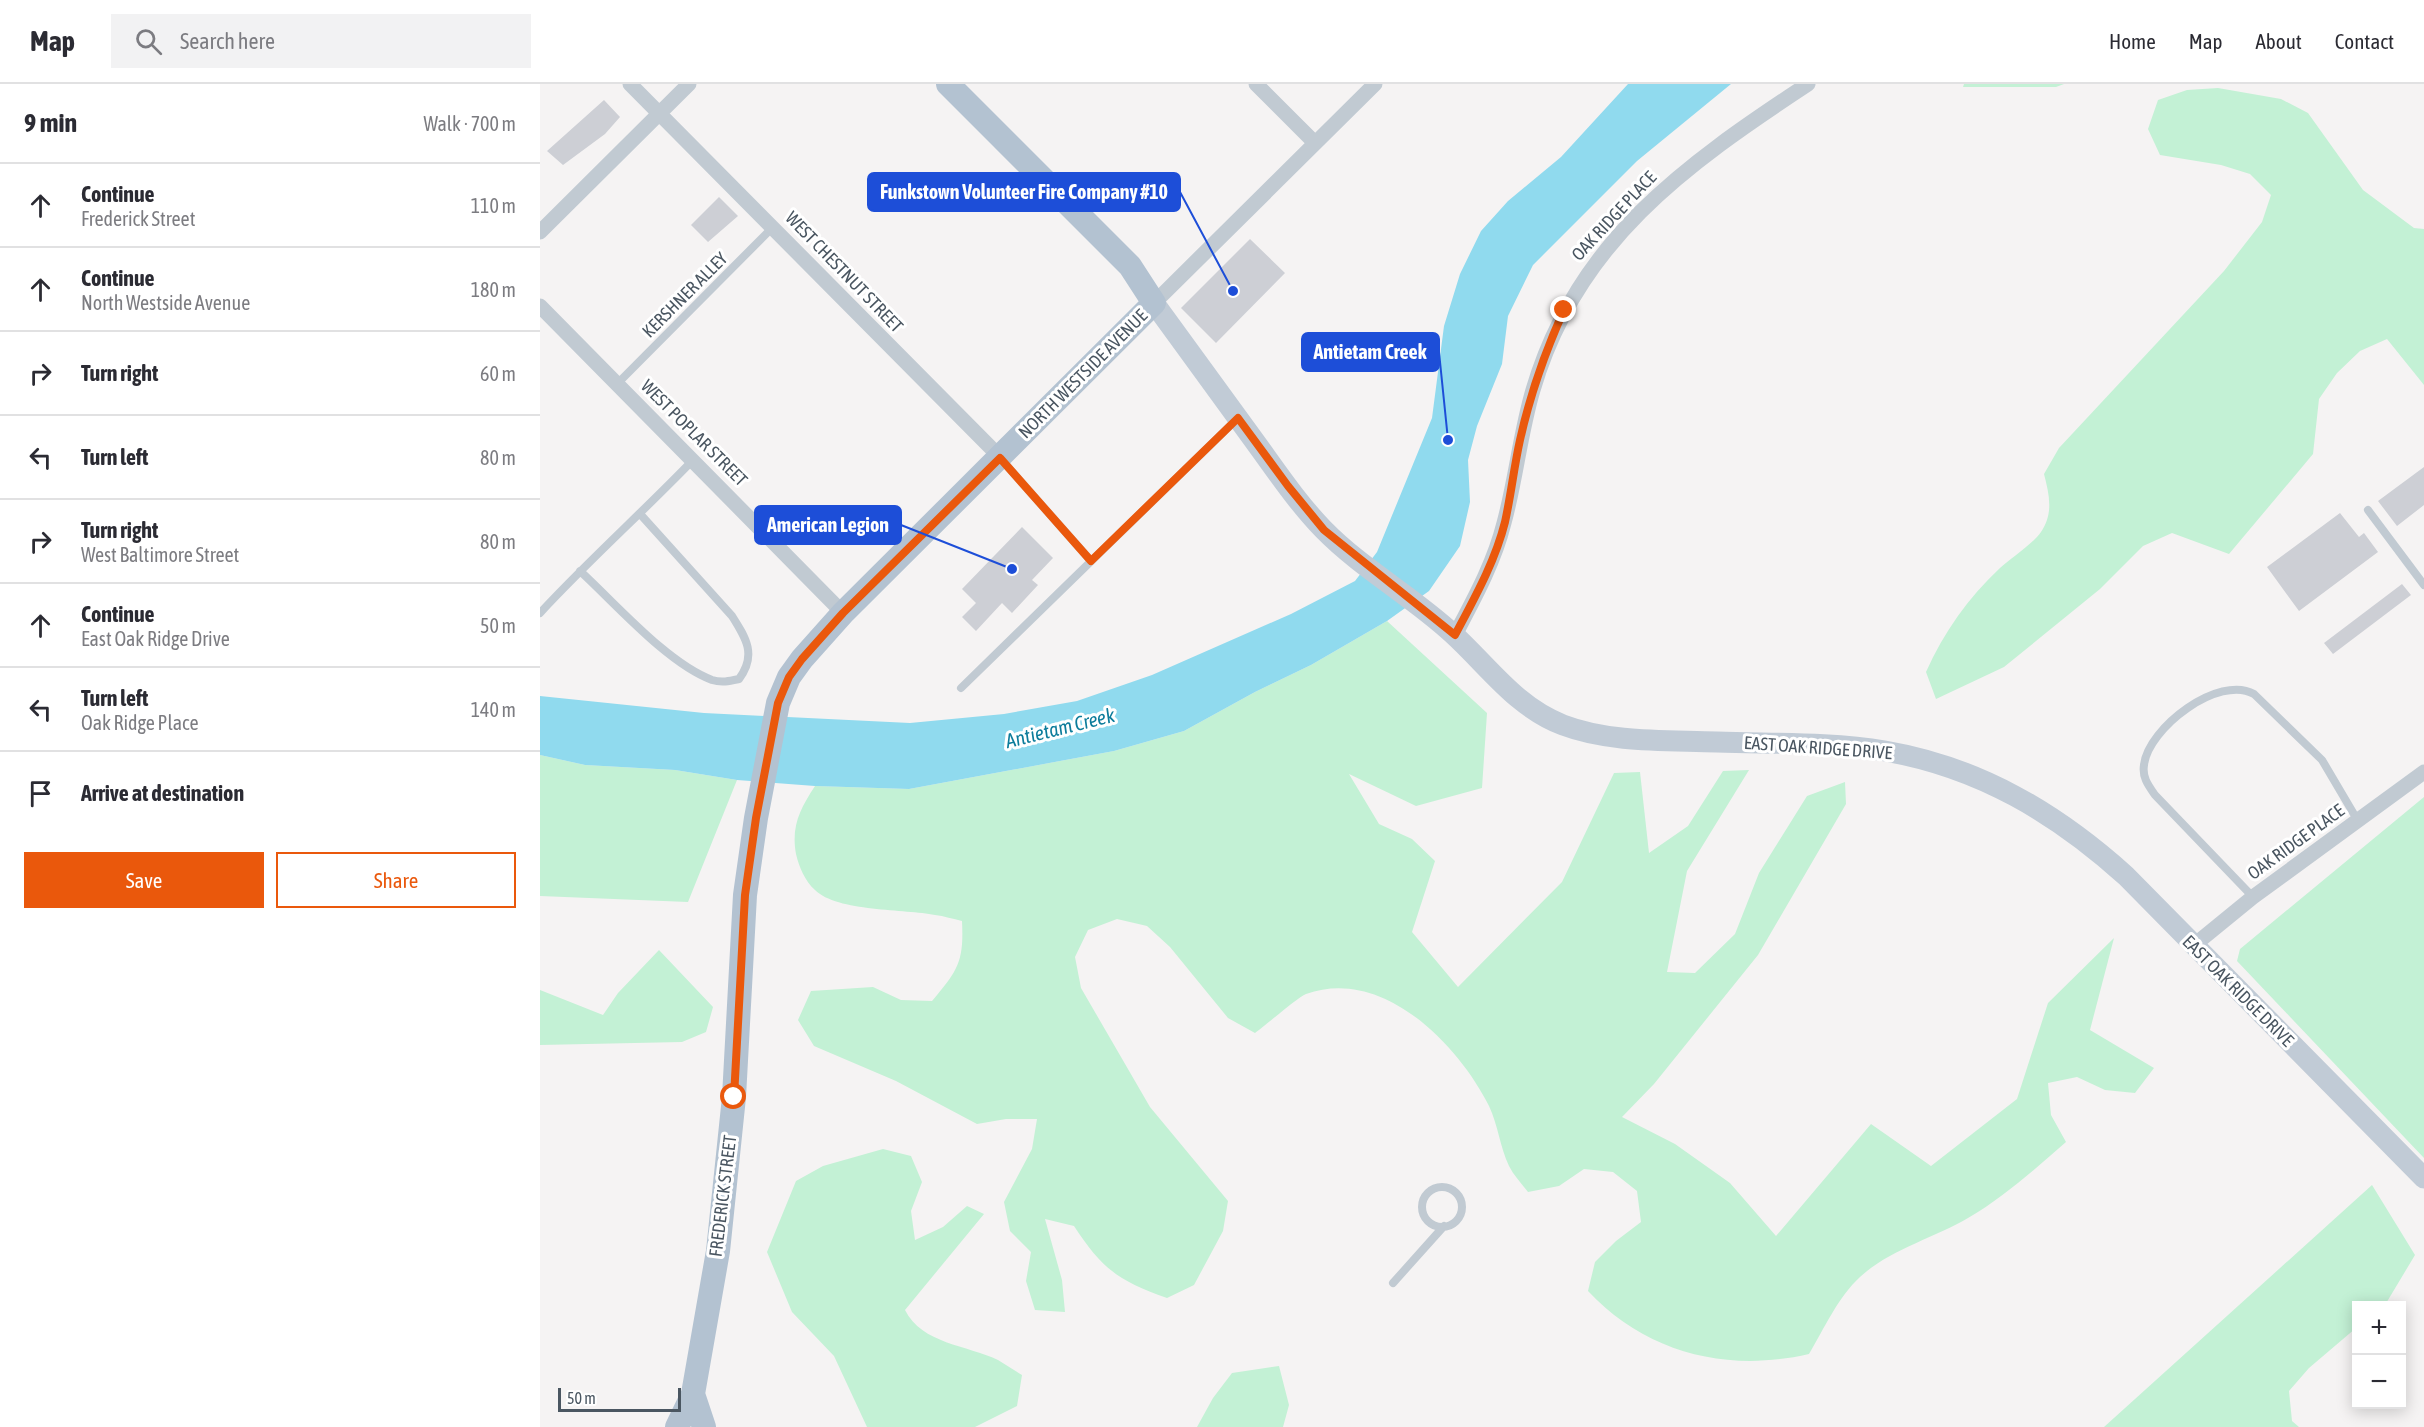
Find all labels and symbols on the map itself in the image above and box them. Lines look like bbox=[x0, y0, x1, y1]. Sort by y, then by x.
street label: OAK RIDGE PLACE bbox=[1567, 166, 1661, 265]
callout: Funkstown Volunteer Fire Company #10 bbox=[868, 173, 1180, 211]
text: Funkstown Volunteer Fire Company #10 bbox=[880, 180, 1168, 203]
street label: WEST CHESTNUT STREET bbox=[781, 207, 907, 336]
street label: KERSHNER ALLEY bbox=[638, 248, 732, 342]
route end bbox=[1550, 296, 1576, 322]
street label: NORTH WESTSIDE AVENUE bbox=[1014, 305, 1152, 442]
callout: Antietam Creek bbox=[1302, 333, 1439, 371]
text: Antietam Creek bbox=[1313, 340, 1427, 363]
street label: WEST POPLAR STREET bbox=[637, 375, 752, 490]
callout: American Legion bbox=[755, 506, 901, 544]
text: American Legion bbox=[766, 513, 889, 536]
water label: Antietam Creek bbox=[1002, 703, 1117, 752]
street label: EAST OAK RIDGE DRIVE bbox=[1743, 732, 1893, 763]
street label: OAK RIDGE PLACE bbox=[2243, 799, 2348, 884]
street label: EAST OAK RIDGE DRIVE bbox=[2178, 931, 2299, 1051]
route start bbox=[720, 1083, 746, 1109]
street label: FREDERICK STREET bbox=[705, 1134, 740, 1258]
scale bar bbox=[558, 1385, 681, 1412]

